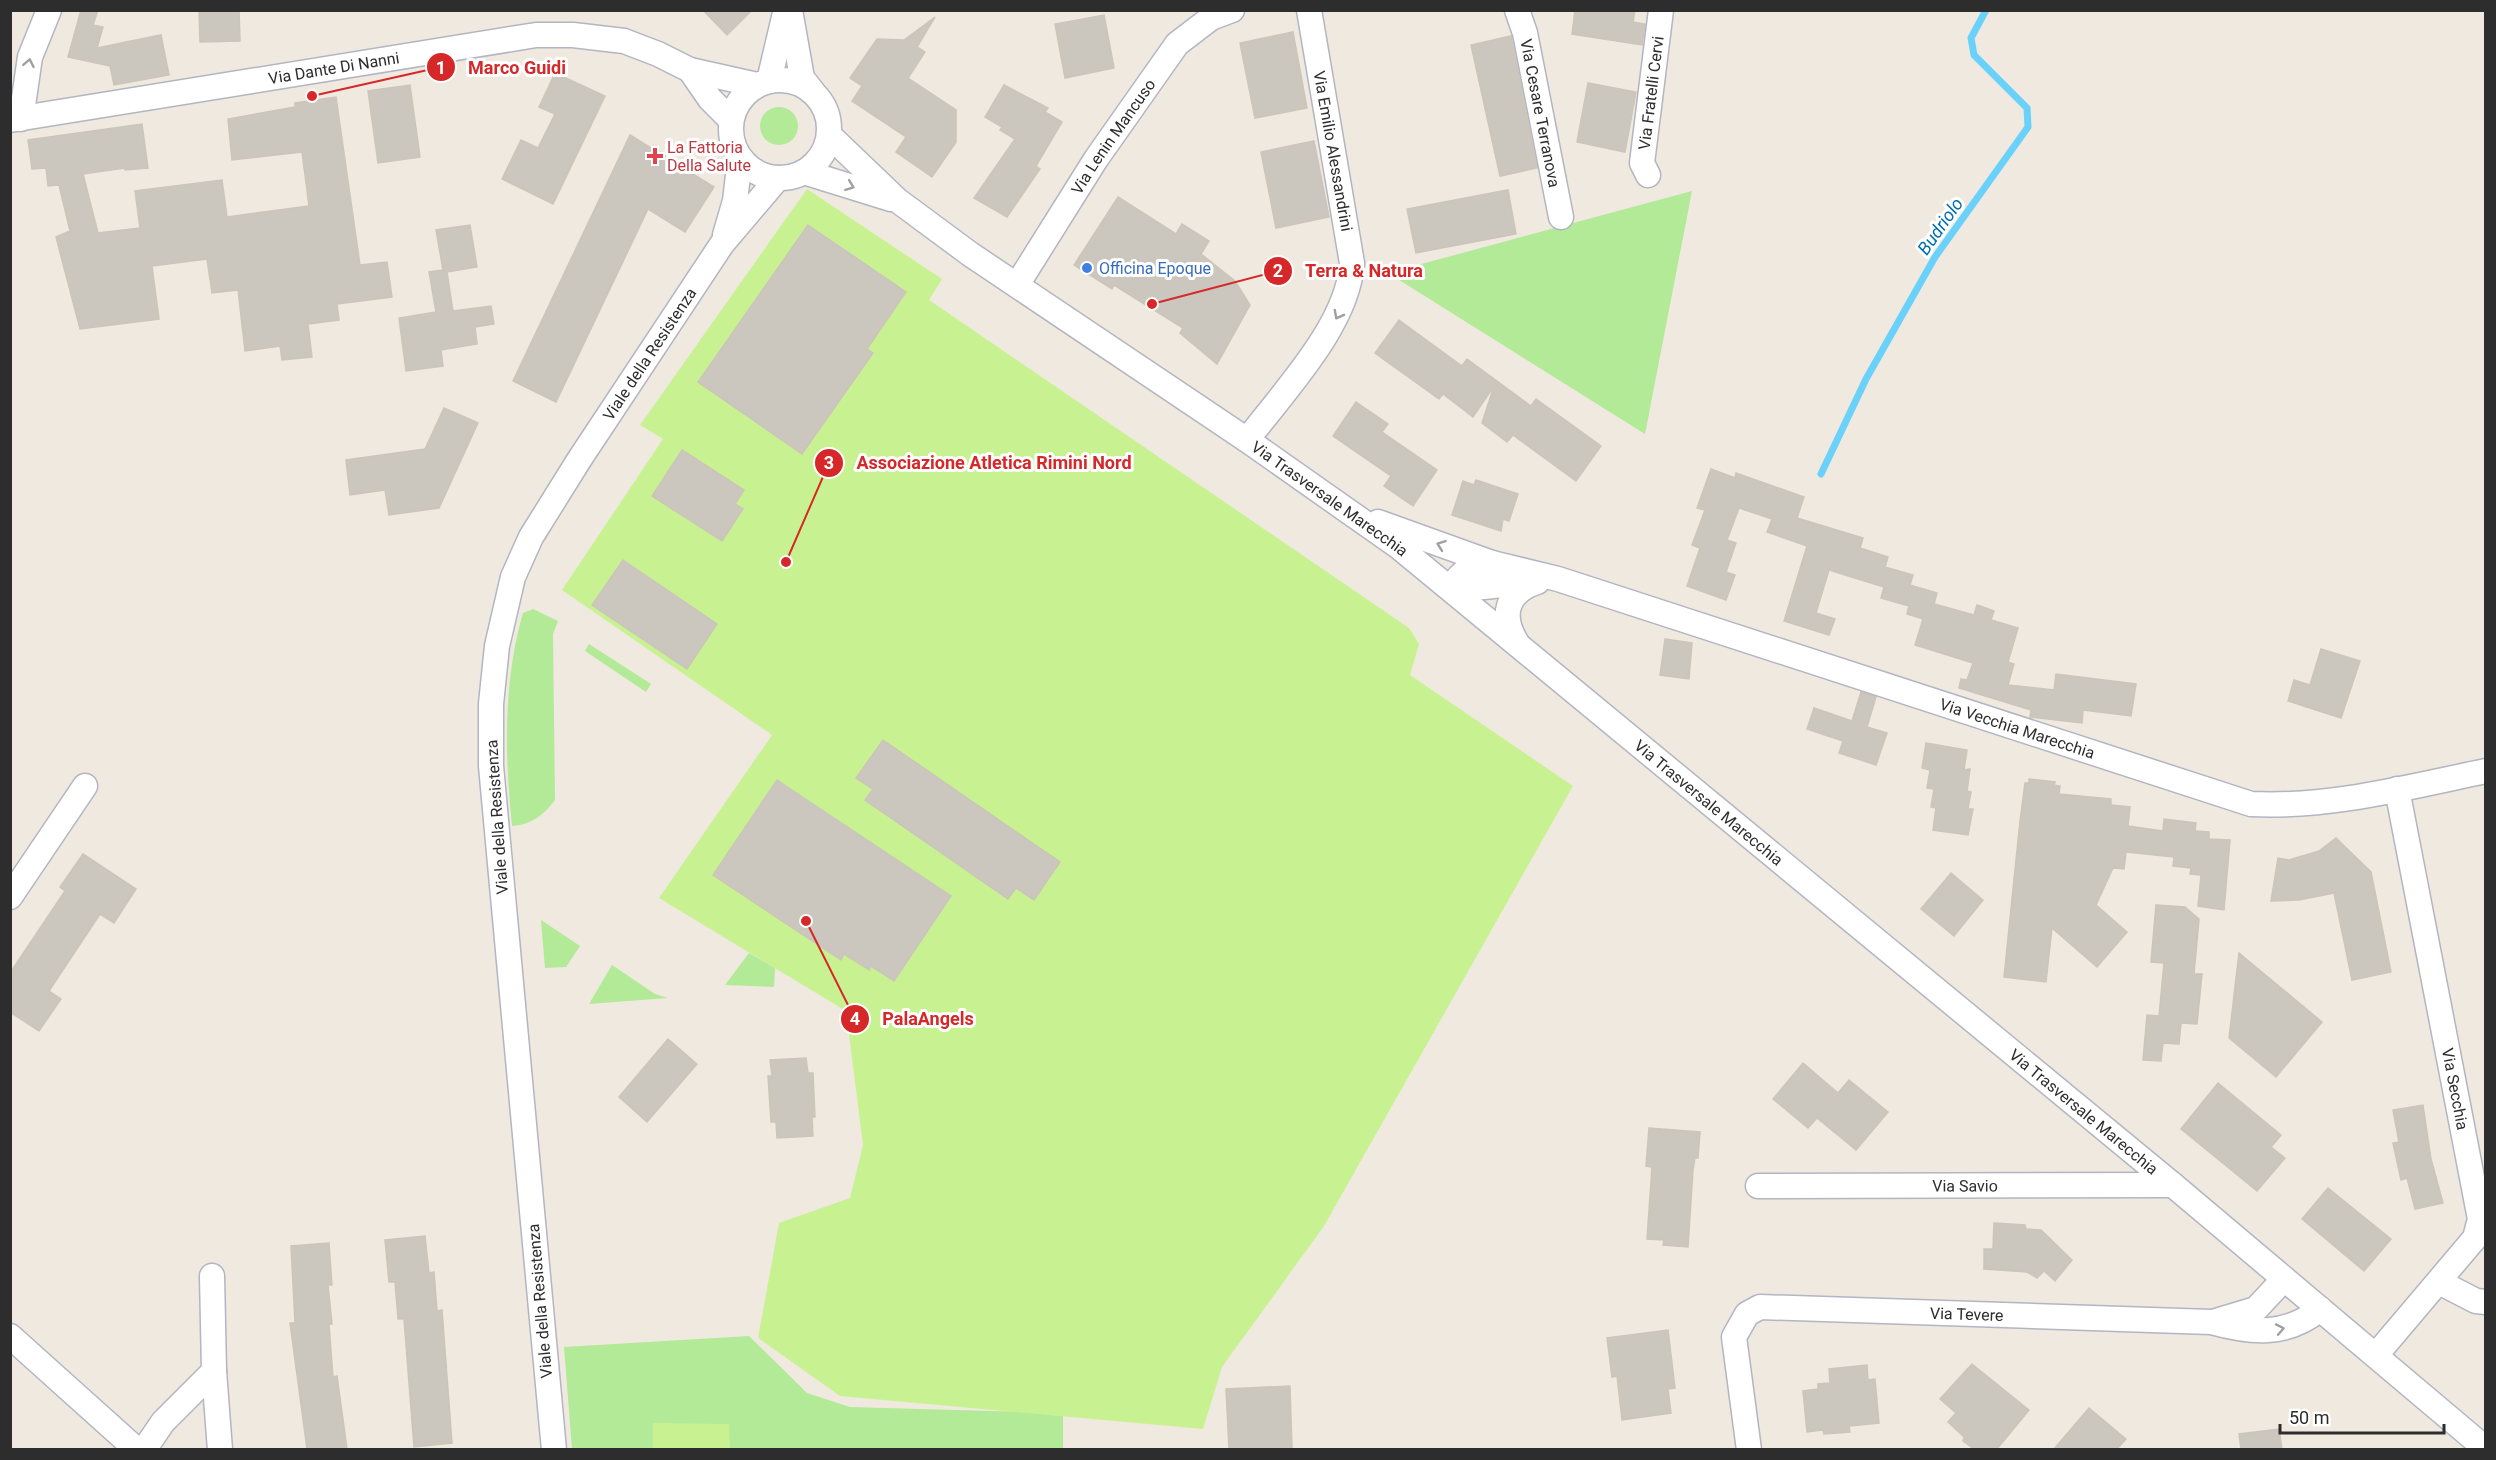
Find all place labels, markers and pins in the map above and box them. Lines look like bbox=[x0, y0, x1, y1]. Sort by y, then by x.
callout: Marco Guidi bbox=[426, 49, 578, 85]
place label: La Fattoria Della Salute bbox=[667, 138, 751, 175]
marker: La Fattoria Della Salute bbox=[648, 149, 662, 163]
callout: Terra & Natura bbox=[1263, 253, 1435, 289]
place label: Officina Epoque bbox=[1099, 259, 1211, 278]
marker: Officina Epoque bbox=[1080, 261, 1094, 275]
callout: Associazione Atletica Rimini Nord bbox=[814, 445, 1143, 481]
callout: PalaAngels bbox=[840, 1001, 986, 1037]

